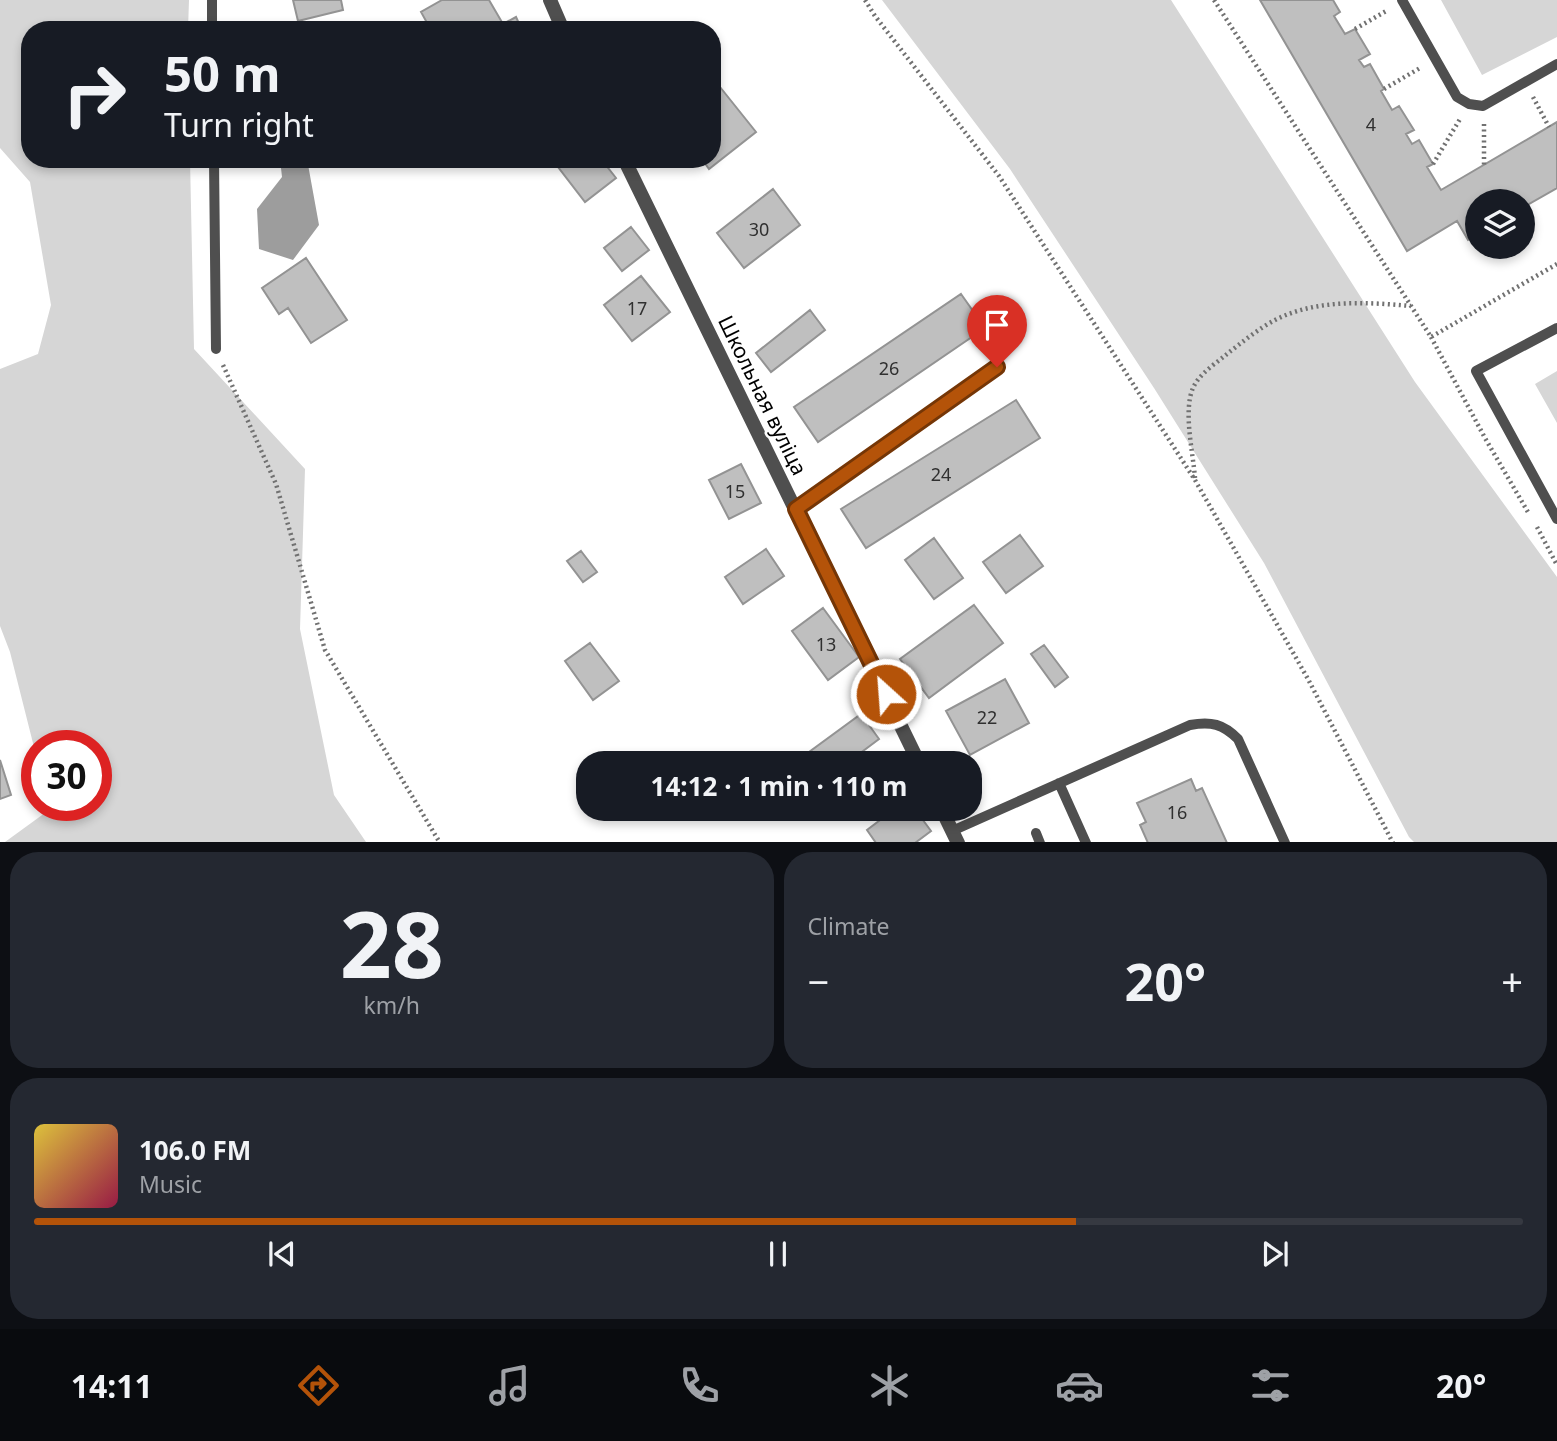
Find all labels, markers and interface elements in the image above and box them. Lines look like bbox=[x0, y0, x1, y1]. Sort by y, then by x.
text: 50 m bbox=[164, 40, 281, 106]
icon: right bbox=[49, 49, 140, 140]
text: Turn right bbox=[164, 103, 314, 146]
house number: 4 bbox=[1366, 112, 1376, 136]
map controls bbox=[1465, 189, 1535, 259]
button: layers bbox=[1465, 189, 1535, 259]
house number: 30 bbox=[749, 217, 769, 241]
pin bbox=[967, 295, 1027, 367]
house number: 17 bbox=[627, 296, 647, 320]
icon: arrive bbox=[978, 306, 1016, 344]
street label: Школьная вуліца bbox=[712, 310, 814, 480]
house number: 26 bbox=[879, 356, 899, 380]
house number: 24 bbox=[931, 462, 951, 486]
house number: 15 bbox=[725, 479, 745, 503]
house number: 13 bbox=[816, 632, 836, 656]
position arrow bbox=[849, 657, 923, 731]
house number: 22 bbox=[977, 705, 997, 729]
speed limit sign: 30 bbox=[21, 730, 112, 821]
text: 14:12 · 1 min · 110 m bbox=[651, 768, 907, 804]
house number: 16 bbox=[1167, 800, 1187, 824]
text: 28 bbox=[340, 881, 444, 1005]
text: Climate bbox=[808, 910, 890, 942]
text: 20° bbox=[1124, 945, 1206, 1016]
text: − bbox=[808, 955, 829, 1007]
text: + bbox=[1501, 955, 1523, 1007]
text: km/h bbox=[363, 989, 420, 1021]
text: 106.0 FM bbox=[139, 1132, 251, 1168]
text: Music bbox=[139, 1168, 202, 1200]
icon: previous bbox=[263, 1235, 301, 1273]
icon: pause bbox=[759, 1235, 797, 1273]
icon: next bbox=[1256, 1235, 1294, 1273]
icon: directions bbox=[294, 1361, 343, 1410]
icon: music bbox=[485, 1361, 534, 1410]
icon: phone bbox=[675, 1361, 724, 1410]
icon: climate bbox=[865, 1361, 914, 1410]
icon: car bbox=[1055, 1361, 1104, 1410]
icon: filters bbox=[1246, 1361, 1295, 1410]
text: 14:11 bbox=[71, 1364, 153, 1407]
text: 20° bbox=[1436, 1364, 1486, 1407]

